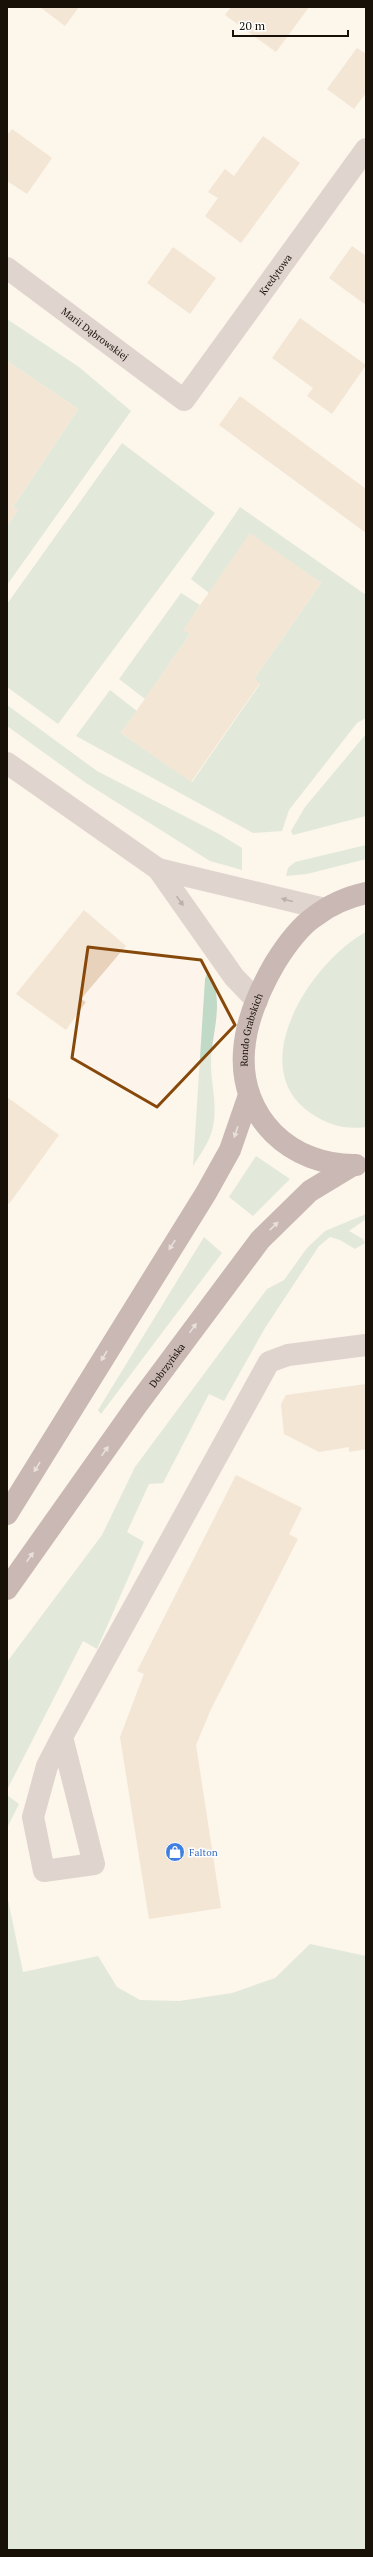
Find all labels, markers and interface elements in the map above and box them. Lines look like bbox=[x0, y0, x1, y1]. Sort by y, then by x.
scale bar bbox=[233, 12, 348, 38]
text: 20 m bbox=[239, 18, 266, 33]
street label: Kredytowa bbox=[256, 252, 295, 298]
street label: Marii Dąbrowskiej bbox=[59, 305, 131, 364]
one-way arrow bbox=[176, 896, 184, 907]
one-way arrow bbox=[281, 896, 293, 902]
street label: Rondo Grabskich bbox=[238, 991, 266, 1067]
one-way arrow bbox=[233, 1127, 239, 1139]
one-way arrow bbox=[269, 1221, 279, 1231]
one-way arrow bbox=[168, 1240, 176, 1250]
one-way arrow bbox=[189, 1323, 198, 1334]
street label: Dobrzyńska bbox=[146, 1341, 188, 1390]
one-way arrow bbox=[101, 1350, 108, 1362]
one-way arrow bbox=[101, 1446, 109, 1457]
one-way arrow bbox=[34, 1461, 41, 1473]
one-way arrow bbox=[26, 1552, 34, 1563]
shop icon: Falton bbox=[164, 1841, 186, 1863]
place label: Falton bbox=[189, 1846, 218, 1859]

